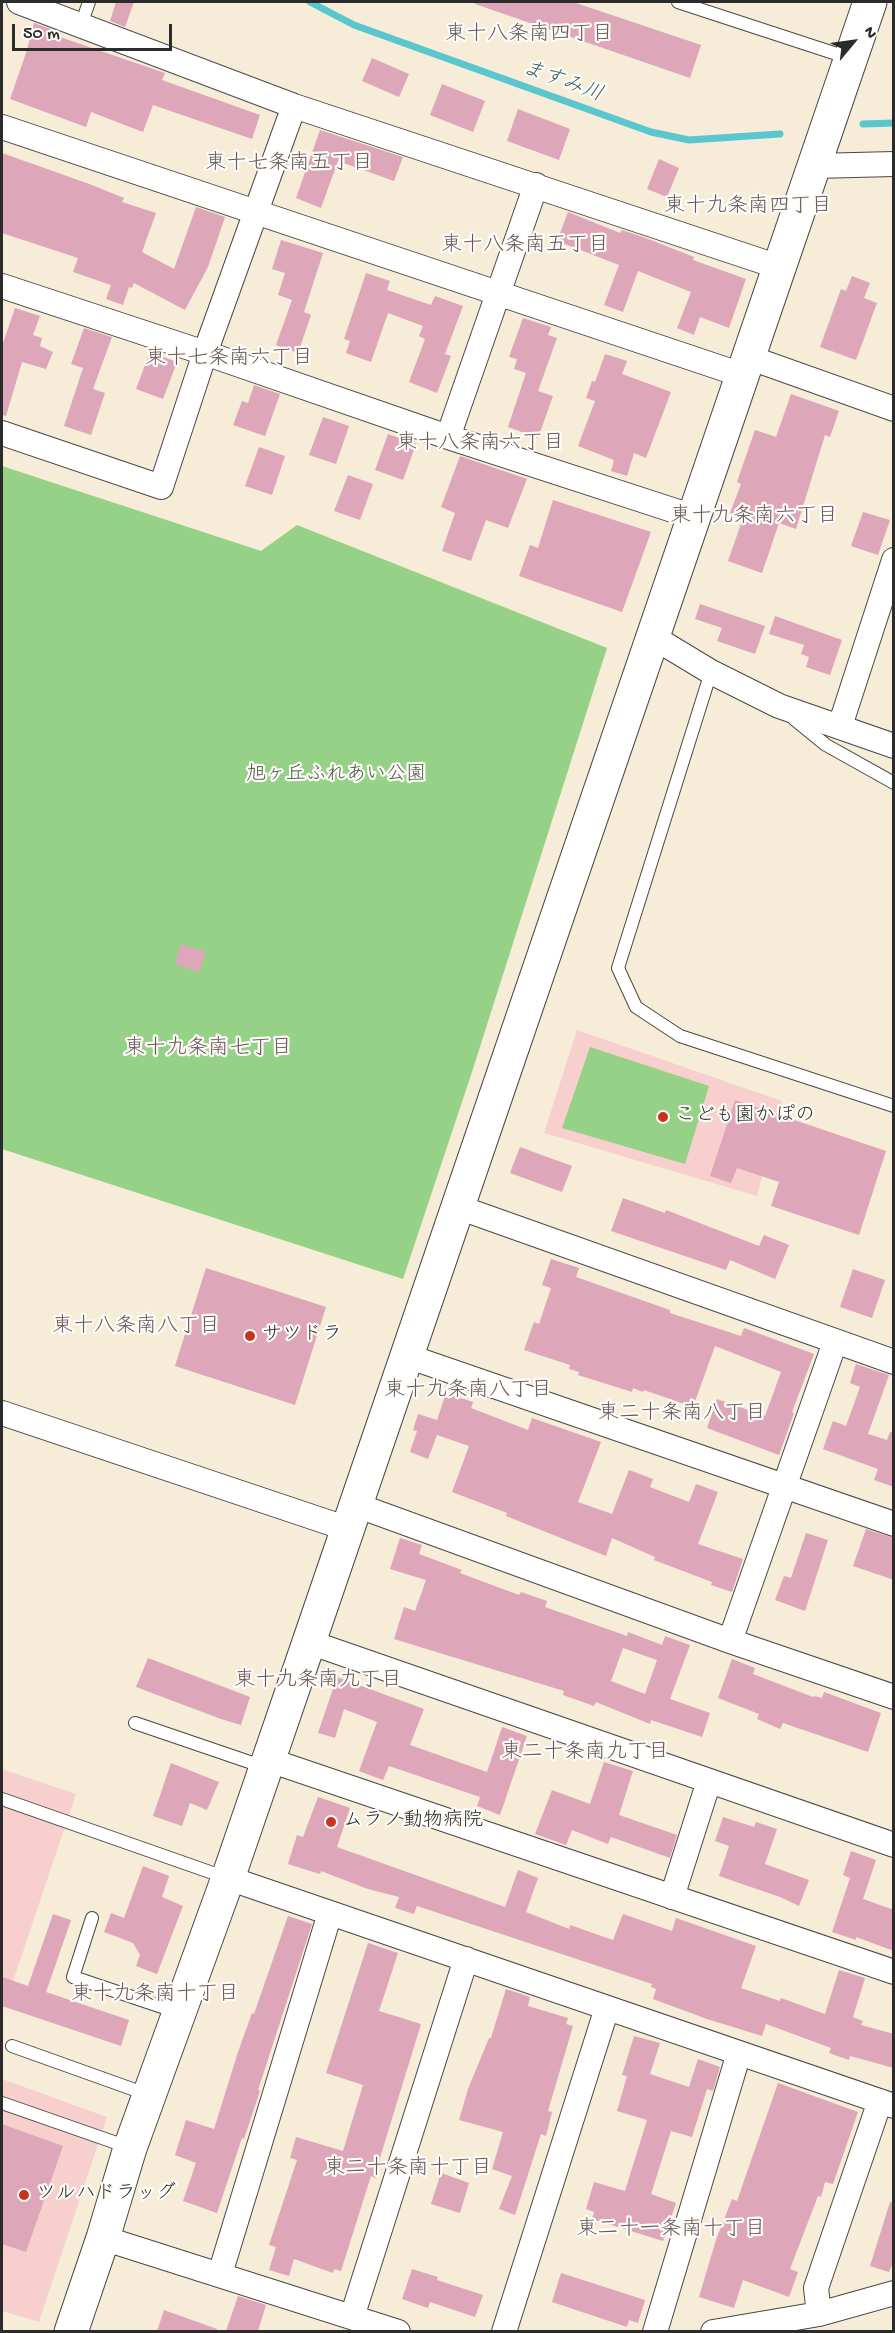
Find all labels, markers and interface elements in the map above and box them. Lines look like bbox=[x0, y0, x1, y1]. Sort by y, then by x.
scale bar bbox=[15, 12, 176, 50]
north arrow bbox=[823, 12, 883, 72]
district label: 東十八条南四丁目 bbox=[445, 23, 613, 49]
text: 50 m bbox=[23, 24, 60, 45]
text: N bbox=[858, 24, 880, 42]
water label: ますみ川 bbox=[518, 57, 606, 109]
district label: 東十七条南五丁目 bbox=[205, 152, 373, 178]
district label: 東十九条南四丁目 bbox=[664, 195, 832, 221]
district label: 東十八条南五丁目 bbox=[441, 234, 609, 260]
district label: 東十七条南六丁目 bbox=[145, 347, 313, 373]
district label: 東十八条南六丁目 bbox=[396, 432, 564, 458]
district label: 東十九条南六丁目 bbox=[670, 505, 838, 531]
park label: 旭ヶ丘ふれあい公園 bbox=[246, 764, 426, 788]
district label: 東十九条南七丁目 bbox=[124, 1037, 292, 1063]
place label: こども園かぽの bbox=[675, 1105, 815, 1129]
marker: こども園かぽの bbox=[656, 1110, 670, 1124]
district label: 東十八条南八丁目 bbox=[52, 1315, 220, 1341]
place label: サツドラ bbox=[262, 1324, 342, 1348]
marker: サツドラ bbox=[243, 1329, 257, 1343]
district label: 東十九条南八丁目 bbox=[384, 1379, 552, 1405]
district label: 東二十条南八丁目 bbox=[598, 1402, 766, 1428]
district label: 東十九条南九丁目 bbox=[234, 1669, 402, 1695]
district label: 東二十条南九丁目 bbox=[501, 1741, 669, 1767]
place label: ムラノ動物病院 bbox=[343, 1810, 483, 1834]
marker: ムラノ動物病院 bbox=[324, 1815, 338, 1829]
district label: 東十九条南十丁目 bbox=[71, 1983, 239, 2009]
district label: 東二十条南十丁目 bbox=[324, 2157, 492, 2183]
place label: ツルハドラッグ bbox=[36, 2183, 176, 2207]
marker: ツルハドラッグ bbox=[17, 2188, 31, 2202]
district label: 東二十一条南十丁目 bbox=[577, 2218, 765, 2244]

